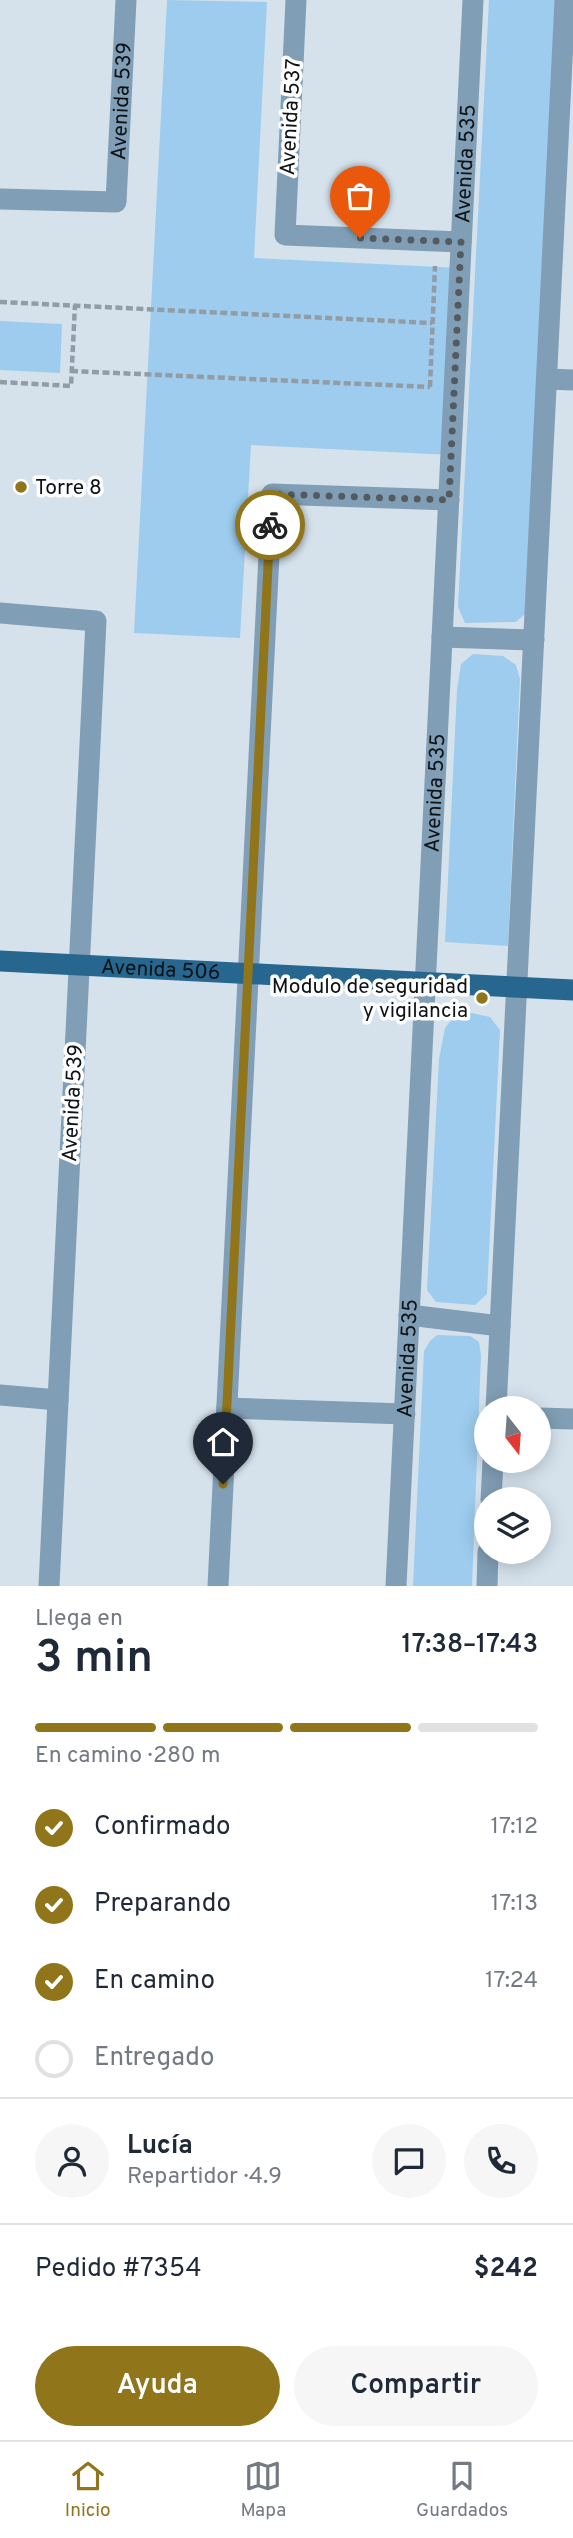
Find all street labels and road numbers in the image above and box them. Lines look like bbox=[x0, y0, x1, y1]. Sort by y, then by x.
street label: Avenida 539 bbox=[106, 42, 139, 161]
street label: Avenida 537 bbox=[275, 58, 308, 176]
street label: Avenida 535 bbox=[450, 104, 483, 224]
street label: Avenida 535 bbox=[420, 733, 452, 853]
street label: Avenida 506 bbox=[100, 954, 221, 987]
street label: Avenida 539 bbox=[57, 1043, 90, 1163]
street label: Avenida 535 bbox=[392, 1298, 425, 1418]

